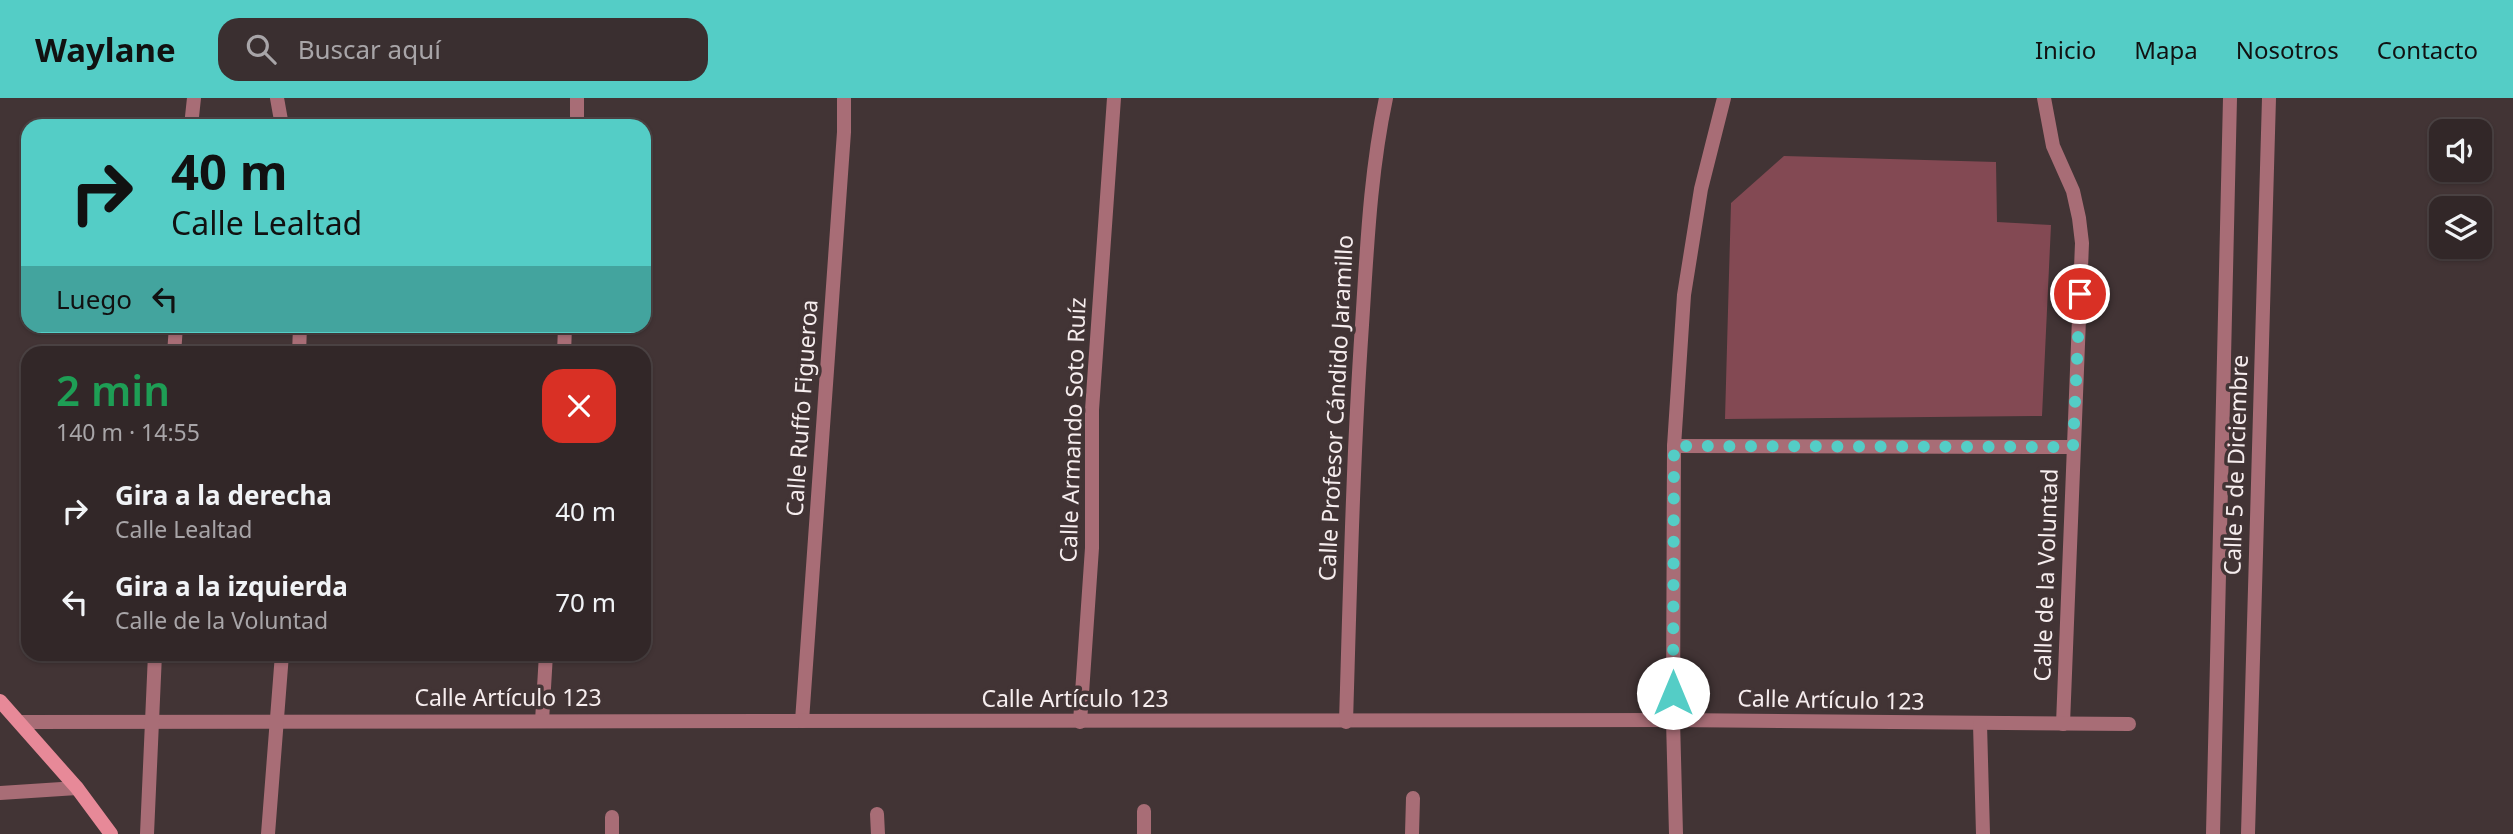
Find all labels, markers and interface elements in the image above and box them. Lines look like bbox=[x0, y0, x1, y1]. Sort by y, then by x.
search box bbox=[218, 18, 708, 81]
text: Waylane bbox=[35, 27, 176, 72]
icon: search bbox=[242, 30, 280, 68]
text: Buscar aquí bbox=[298, 31, 441, 67]
text: Inicio bbox=[2035, 33, 2096, 66]
text: Mapa bbox=[2134, 33, 2198, 66]
text: Nosotros bbox=[2236, 33, 2339, 66]
text: Contacto bbox=[2377, 33, 2478, 66]
map controls bbox=[2429, 119, 2492, 259]
button: sound bbox=[2429, 119, 2492, 182]
text: 40 m bbox=[171, 138, 288, 204]
icon: right bbox=[56, 147, 147, 238]
button: layers bbox=[2429, 196, 2492, 259]
text: Calle Lealtad bbox=[171, 201, 362, 244]
street label: Calle Profesor Cándido Jaramillo bbox=[1310, 234, 1360, 582]
pin bbox=[2050, 264, 2110, 324]
icon: arrive bbox=[2061, 275, 2099, 313]
icon: left bbox=[146, 280, 184, 318]
text: Luego bbox=[56, 281, 132, 317]
street label: Calle Armando Soto Ruíz bbox=[1051, 297, 1093, 563]
street label: Calle Ruffo Figueroa bbox=[777, 298, 825, 518]
street label: Calle 5 de Diciembre bbox=[2215, 354, 2255, 576]
text: 2 min bbox=[56, 361, 170, 418]
button: close bbox=[542, 369, 616, 443]
text: 140 m · 14:55 bbox=[56, 416, 200, 448]
street label: Calle de la Voluntad bbox=[2025, 468, 2065, 682]
text: Gira a la derecha bbox=[115, 477, 332, 513]
icon: right bbox=[56, 492, 94, 530]
text: 40 m bbox=[555, 493, 616, 529]
text: Calle Lealtad bbox=[115, 513, 252, 545]
text: Gira a la izquierda bbox=[115, 568, 348, 604]
icon: left bbox=[56, 583, 94, 621]
text: 70 m bbox=[555, 584, 616, 620]
text: Calle de la Voluntad bbox=[115, 604, 328, 636]
position arrow bbox=[1636, 656, 1710, 730]
street label: Calle Artículo 123 bbox=[414, 681, 602, 713]
street label: Calle Artículo 123 bbox=[1737, 681, 1925, 717]
street label: Calle Artículo 123 bbox=[981, 682, 1169, 714]

